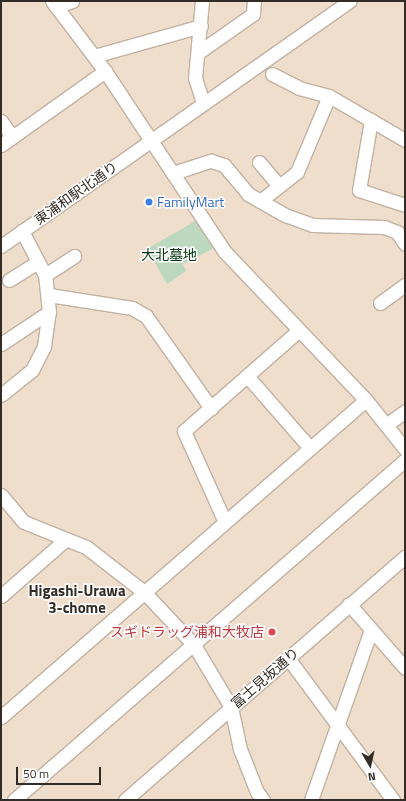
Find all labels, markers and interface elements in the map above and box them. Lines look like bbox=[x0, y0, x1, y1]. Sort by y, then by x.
street label: 東浦和駅北通り bbox=[31, 158, 121, 228]
place label: FamilyMart bbox=[157, 194, 224, 210]
marker: FamilyMart bbox=[144, 197, 154, 207]
park label: 大北墓地 bbox=[141, 247, 197, 263]
district label: Higashi-Urawa 3-chome bbox=[28, 581, 126, 616]
place label: スギドラッグ浦和大牧店 bbox=[110, 624, 264, 640]
marker: スギドラッグ浦和大牧店 bbox=[267, 627, 277, 637]
street label: 富士見坂通り bbox=[228, 644, 302, 712]
north arrow bbox=[350, 745, 390, 785]
scale bar bbox=[18, 759, 103, 785]
text: 50 m bbox=[23, 764, 49, 783]
text: N bbox=[367, 768, 377, 785]

